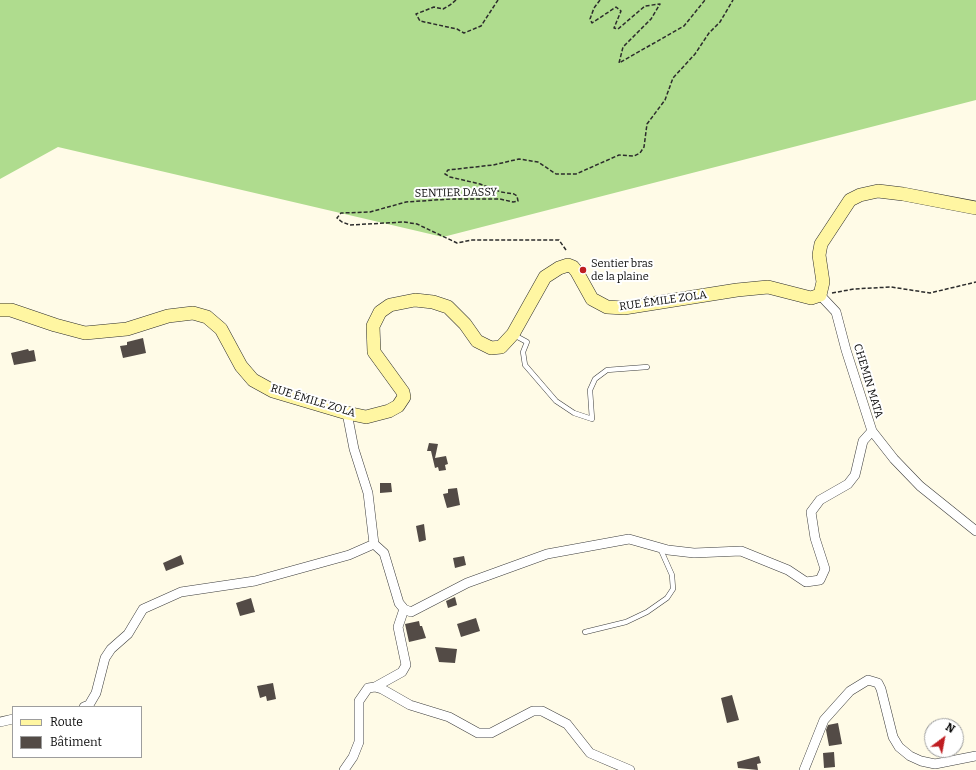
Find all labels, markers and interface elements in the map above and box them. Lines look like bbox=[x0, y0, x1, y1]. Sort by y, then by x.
street label: SENTIER DASSY bbox=[415, 186, 497, 200]
place label: Sentier bras de la plaine bbox=[591, 257, 653, 283]
marker: Sentier bras de la plaine bbox=[578, 265, 588, 275]
street label: RUE ÉMILE ZOLA bbox=[618, 288, 708, 314]
street label: CHEMIN MATA bbox=[850, 342, 886, 420]
street label: RUE ÉMILE ZOLA bbox=[269, 382, 357, 420]
legend bbox=[12, 706, 142, 758]
text: Route bbox=[50, 715, 83, 729]
north arrow bbox=[924, 718, 964, 758]
text: N bbox=[943, 720, 957, 736]
text: Bâtiment bbox=[50, 735, 102, 749]

